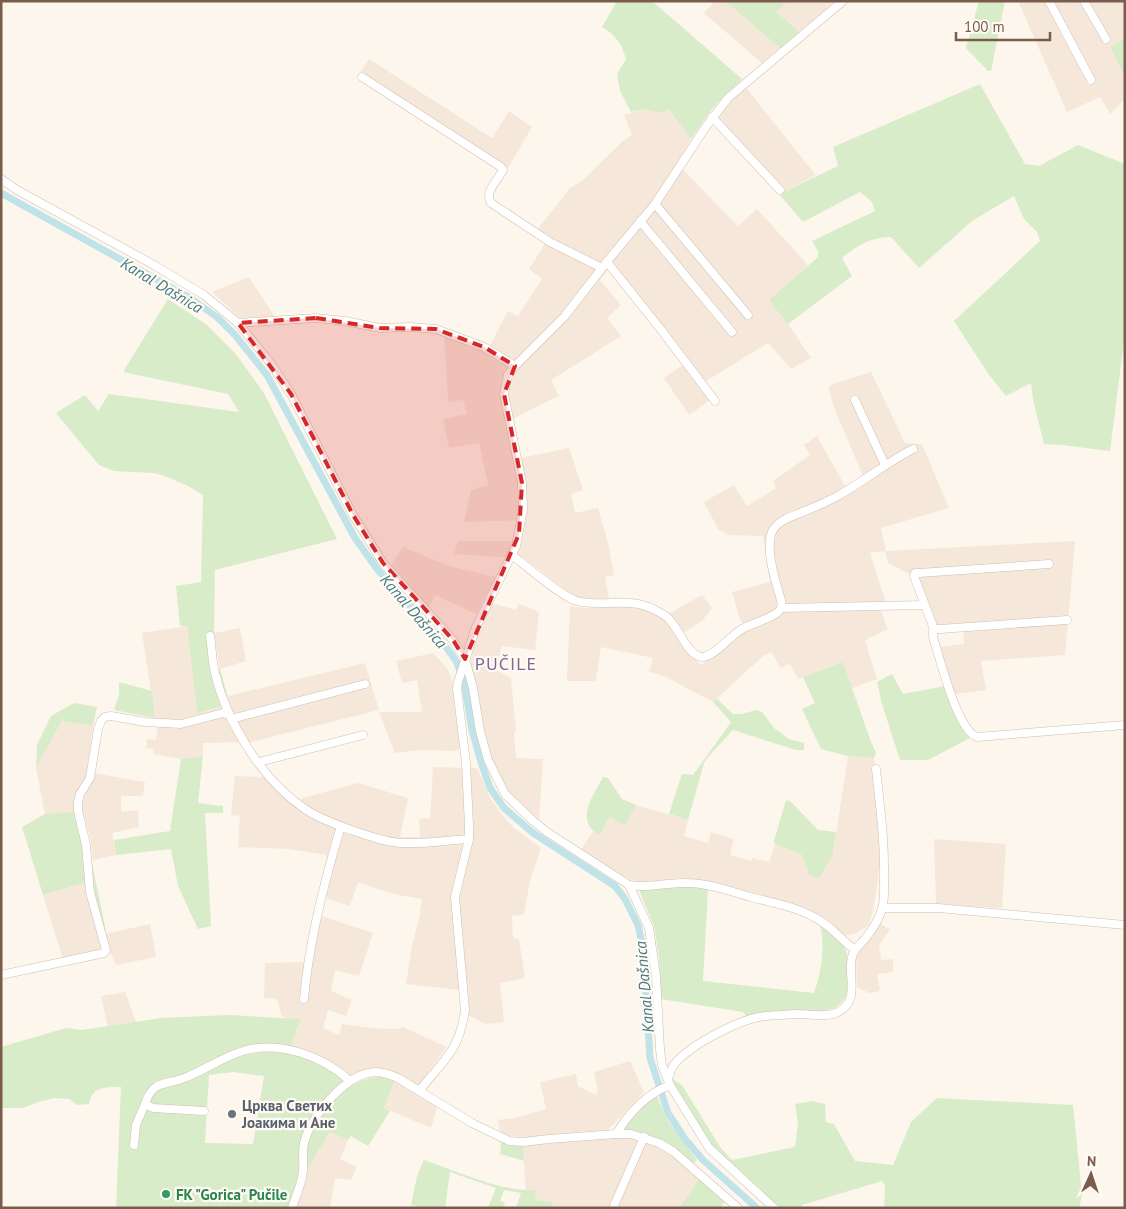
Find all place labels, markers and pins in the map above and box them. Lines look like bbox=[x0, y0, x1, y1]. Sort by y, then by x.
place label: Црква Светих Јоакима и Ане bbox=[241, 1096, 336, 1132]
marker: Црква Светих Јоакима и Ане bbox=[226, 1108, 238, 1120]
place label: FK "Gorica" Pučile bbox=[176, 1185, 288, 1204]
marker: FK "Gorica" Pučile bbox=[160, 1188, 172, 1200]

